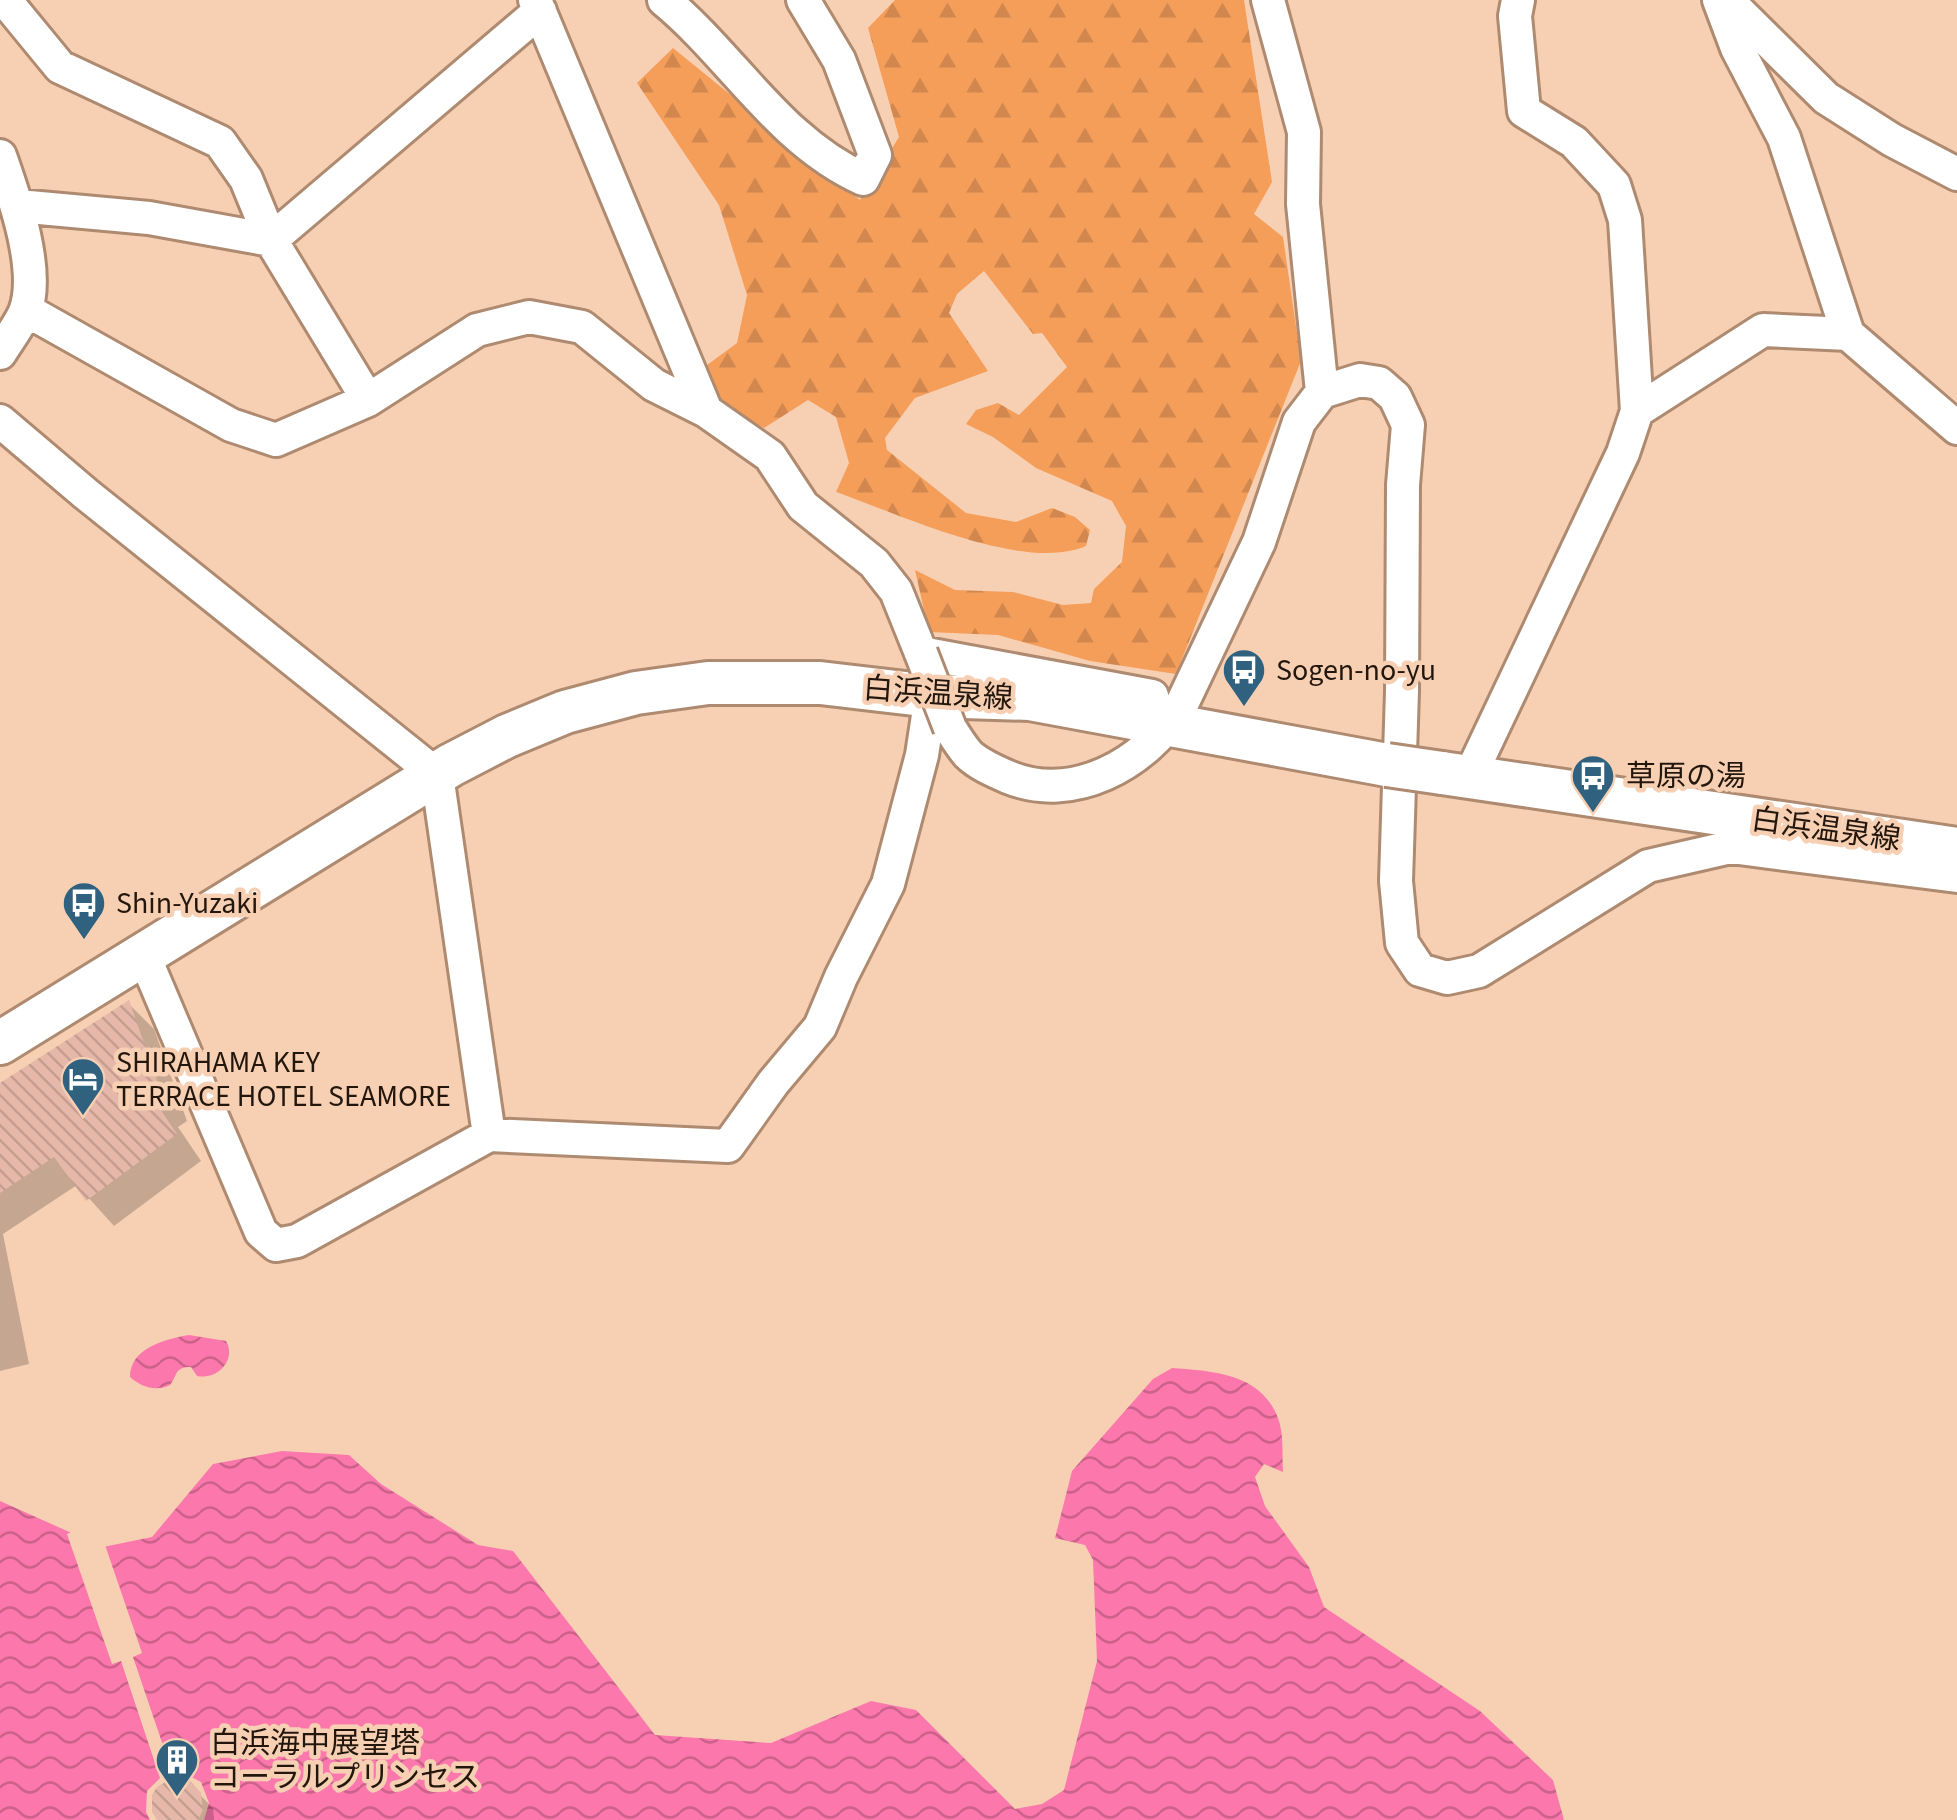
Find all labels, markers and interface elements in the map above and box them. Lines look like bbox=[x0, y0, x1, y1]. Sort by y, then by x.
bus stop icon: Sogen-no-yu bbox=[1221, 647, 1267, 708]
place label: Sogen-no-yu bbox=[1276, 649, 1436, 692]
street label: 白浜温泉線 bbox=[862, 667, 1014, 720]
bus stop icon: 草原の湯 bbox=[1570, 753, 1616, 814]
place label: 草原の湯 bbox=[1626, 755, 1746, 798]
street label: 白浜温泉線 bbox=[1749, 798, 1903, 861]
bus stop icon: Shin-Yuzaki bbox=[61, 880, 107, 941]
place label: Shin-Yuzaki bbox=[116, 882, 259, 925]
place label: SHIRAHAMA KEY TERRACE HOTEL SEAMORE bbox=[116, 1041, 451, 1118]
hotel icon: SHIRAHAMA KEY TERRACE HOTEL SEAMORE bbox=[60, 1056, 106, 1117]
place label: 白浜海中展望塔 コーラルプリンセス bbox=[210, 1722, 480, 1799]
building icon: 白浜海中展望塔 コーラルプリンセス bbox=[154, 1737, 200, 1798]

